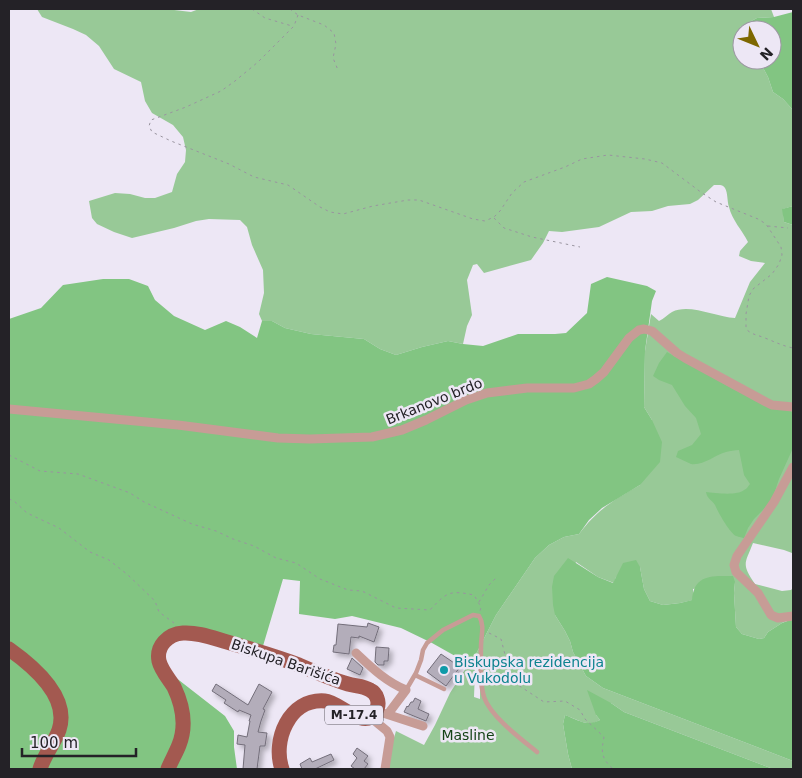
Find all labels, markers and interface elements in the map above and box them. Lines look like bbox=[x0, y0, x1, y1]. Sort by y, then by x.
north arrow bbox=[732, 20, 782, 70]
text: N bbox=[757, 44, 776, 64]
street label: Brkanovo brdo bbox=[384, 374, 484, 428]
street label: Biskupa Barišića bbox=[229, 636, 343, 688]
place label: Biskupska rezidencija u Vukodolu bbox=[454, 654, 604, 686]
marker: Biskupska rezidencija u Vukodolu bbox=[438, 664, 450, 676]
road number: M-17.4 bbox=[325, 706, 383, 724]
scale bar bbox=[22, 726, 136, 758]
park label: Masline bbox=[441, 727, 495, 743]
text: 100 m bbox=[30, 734, 78, 752]

